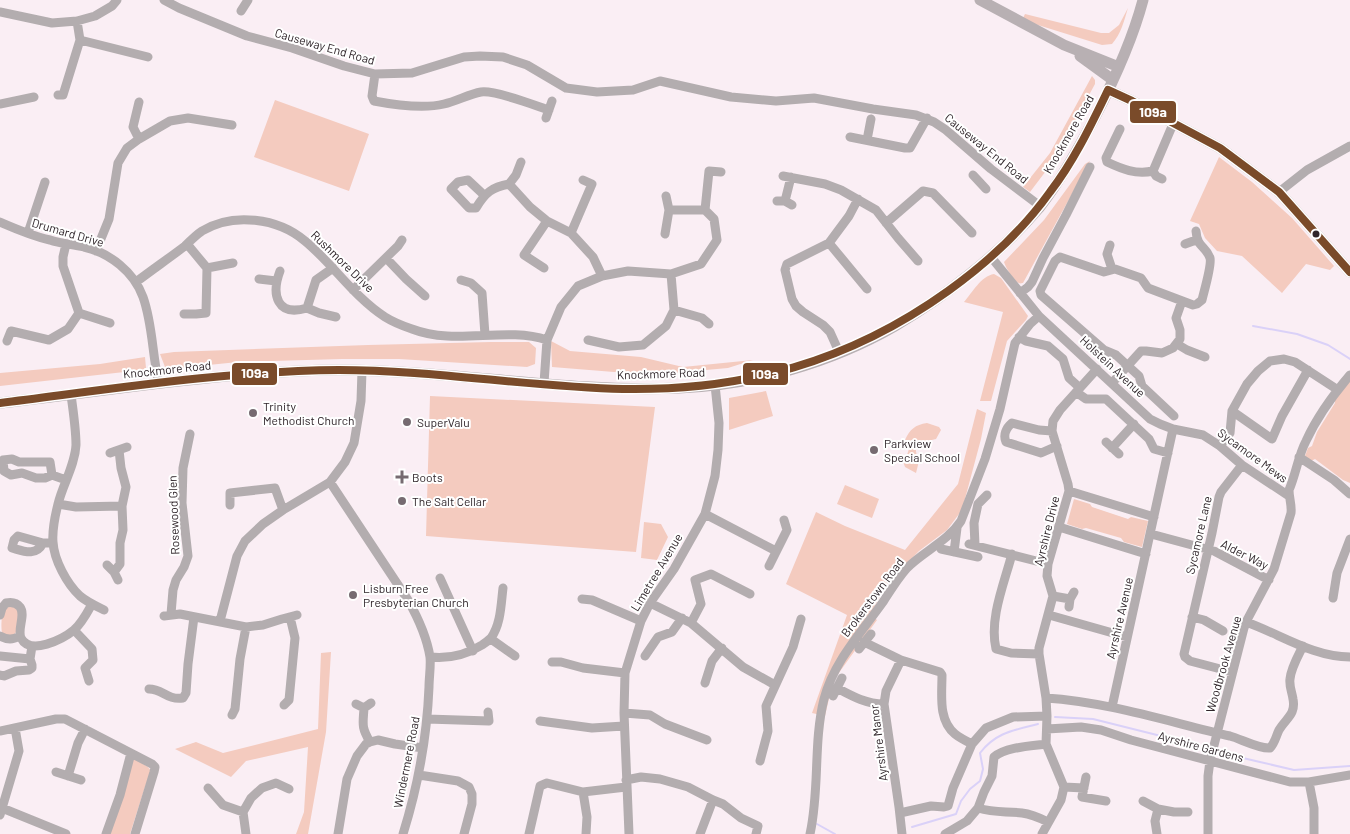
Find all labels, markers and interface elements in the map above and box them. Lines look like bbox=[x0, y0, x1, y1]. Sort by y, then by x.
street label: Causeway End Road bbox=[273, 25, 377, 67]
street label: Knockmore Road bbox=[1040, 92, 1096, 176]
line badge: 109a bbox=[1129, 100, 1177, 124]
text: 109a bbox=[1139, 103, 1167, 120]
street label: Causeway End Road bbox=[942, 110, 1032, 186]
street label: Drumard Drive bbox=[30, 215, 106, 249]
street label: Rushmore Drive bbox=[309, 227, 377, 295]
unlabelled marker bbox=[1311, 229, 1321, 239]
street label: Holstein Avenue bbox=[1078, 332, 1148, 400]
street label: Knockmore Road bbox=[122, 357, 212, 381]
line badge: 109a bbox=[231, 362, 278, 386]
line badge: 109a bbox=[742, 362, 789, 386]
text: 109a bbox=[241, 364, 269, 381]
street label: Knockmore Road bbox=[617, 364, 705, 382]
text: 109a bbox=[751, 365, 779, 382]
place label: Trinity Methodist Church bbox=[263, 399, 355, 427]
marker: Trinity Methodist Church bbox=[247, 407, 259, 419]
place label: SuperValu bbox=[417, 415, 470, 429]
marker: SuperValu bbox=[401, 416, 413, 428]
street label: Sycamore Mews bbox=[1215, 425, 1291, 485]
place label: Parkview Special School bbox=[884, 436, 960, 464]
marker: Parkview Special School bbox=[868, 444, 880, 456]
place label: Boots bbox=[412, 470, 443, 484]
marker: Boots bbox=[396, 471, 408, 483]
street label: Rosewood Glen bbox=[165, 475, 181, 555]
place label: The Salt Cellar bbox=[412, 494, 487, 508]
street label: Ayrshire Drive bbox=[1031, 494, 1061, 568]
street label: Sycamore Lane bbox=[1182, 494, 1214, 576]
marker: The Salt Cellar bbox=[396, 495, 408, 507]
street label: Limetree Avenue bbox=[627, 531, 685, 613]
street label: Alder Way bbox=[1219, 536, 1271, 572]
street label: Brokerstown Road bbox=[838, 555, 906, 639]
street label: Ayrshire Avenue bbox=[1103, 576, 1135, 660]
place label: Lisburn Free Presbyterian Church bbox=[363, 581, 469, 609]
marker: Lisburn Free Presbyterian Church bbox=[347, 589, 359, 601]
street label: Woodbrook Avenue bbox=[1202, 614, 1244, 714]
street label: Ayrshire Manor bbox=[866, 703, 890, 782]
street label: Windermere Road bbox=[390, 715, 422, 809]
street label: Ayrshire Gardens bbox=[1157, 728, 1246, 764]

